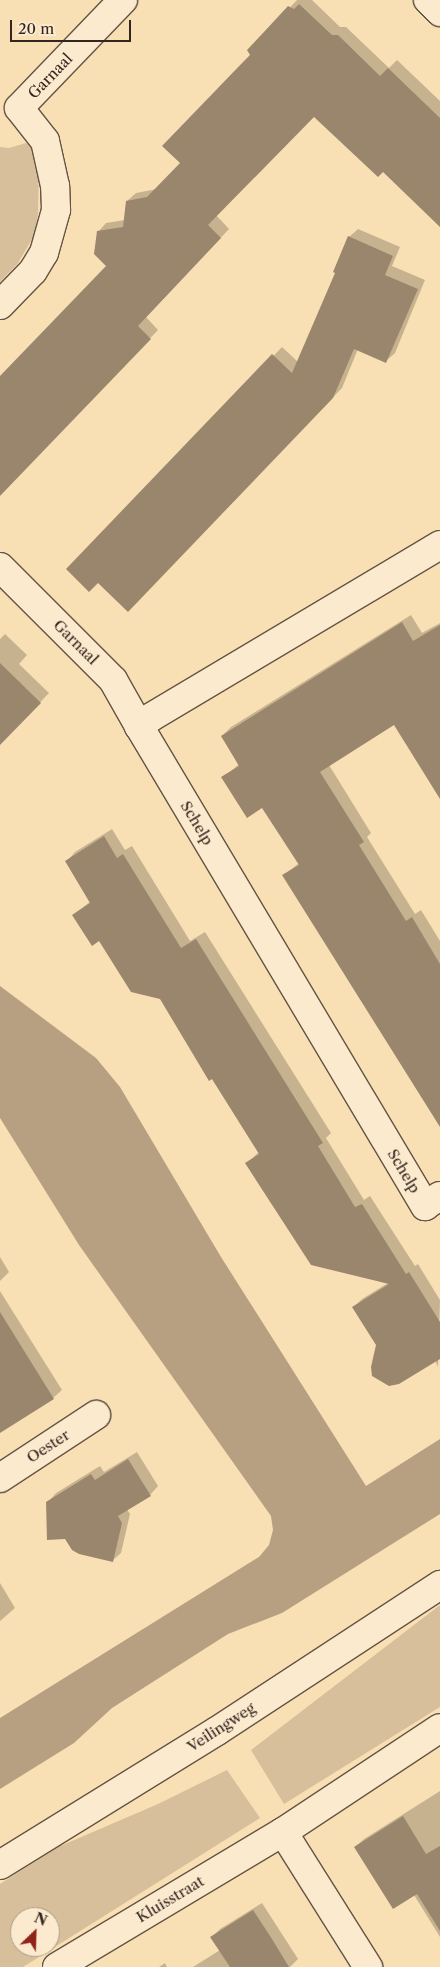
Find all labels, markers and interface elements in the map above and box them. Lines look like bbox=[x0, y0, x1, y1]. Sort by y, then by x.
scale bar bbox=[12, 10, 134, 42]
text: 20 m bbox=[18, 19, 54, 38]
street label: Garnaal bbox=[24, 50, 76, 102]
street label: Garnaal bbox=[50, 616, 102, 668]
street label: Schelp bbox=[177, 798, 217, 848]
street label: Schelp bbox=[384, 1146, 424, 1196]
street label: Oester bbox=[23, 1426, 73, 1466]
street label: Veilingweg bbox=[184, 1698, 258, 1756]
street label: Kluisstraat bbox=[133, 1872, 207, 1926]
north arrow bbox=[10, 1907, 60, 1957]
text: N bbox=[31, 1909, 50, 1930]

